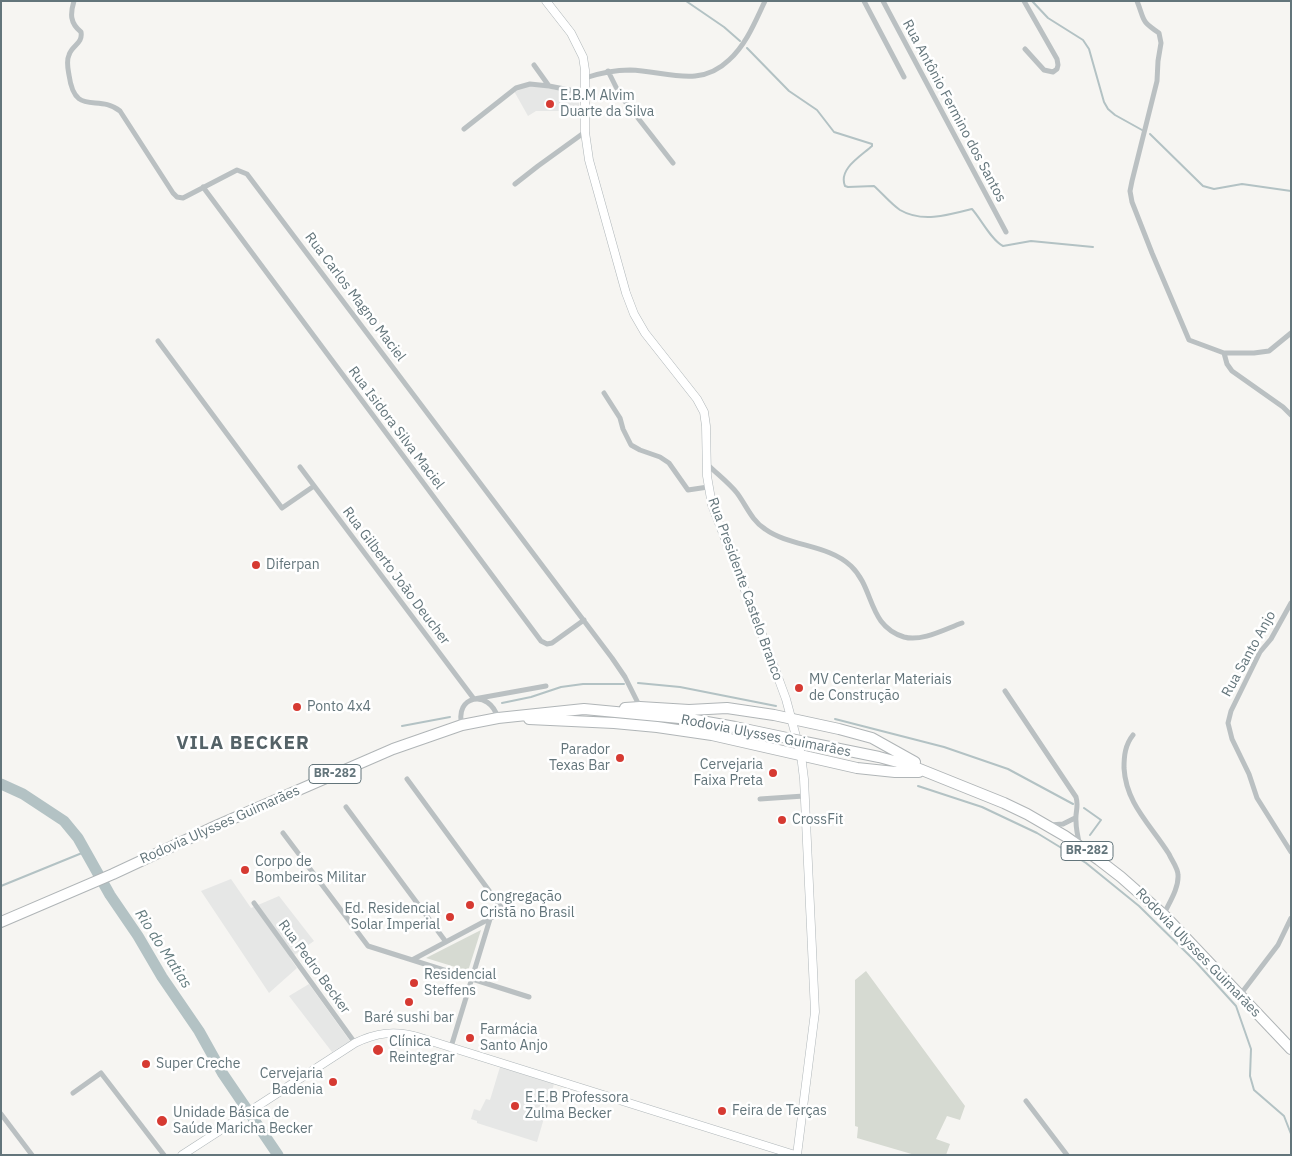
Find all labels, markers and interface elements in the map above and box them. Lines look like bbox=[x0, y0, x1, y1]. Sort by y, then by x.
street label: Rua Antônio Fermino dos Santos bbox=[899, 17, 1009, 205]
place label: E.B.M Alvim Duarte da Silva bbox=[560, 88, 654, 120]
marker: E.B.M Alvim Duarte da Silva bbox=[544, 98, 556, 110]
street label: Rua Carlos Magno Maciel bbox=[301, 229, 409, 365]
street label: Rua Isidora Silva Maciel bbox=[344, 363, 448, 493]
street label: Rua Presidente Castelo Branco bbox=[704, 495, 786, 683]
street label: Rua Gilberto João Deucher bbox=[339, 504, 453, 648]
place label: Diferpan bbox=[266, 557, 320, 573]
marker: Diferpan bbox=[250, 559, 262, 571]
street label: Rua Santo Anjo bbox=[1218, 608, 1280, 700]
place label: MV Centerlar Materiais de Construção bbox=[809, 672, 952, 704]
marker: MV Centerlar Materiais de Construção bbox=[793, 682, 805, 694]
place label: Ponto 4x4 bbox=[307, 699, 371, 715]
marker: Ponto 4x4 bbox=[291, 701, 303, 713]
street label: Rodovia Ulysses Guimarães bbox=[679, 711, 853, 761]
district label: VILA BECKER bbox=[175, 733, 311, 755]
place label: Parador Texas Bar bbox=[549, 742, 610, 774]
marker: Parador Texas Bar bbox=[614, 752, 626, 764]
place label: Cervejaria Faixa Preta bbox=[693, 757, 763, 790]
road number: BR-282 bbox=[309, 764, 361, 784]
marker: Cervejaria Faixa Preta bbox=[767, 767, 779, 779]
street label: Rodovia Ulysses Guimarães bbox=[138, 782, 302, 868]
place label: CrossFit bbox=[792, 812, 843, 828]
marker: CrossFit bbox=[776, 814, 788, 826]
road number: BR-282 bbox=[1061, 841, 1113, 860]
place label: Corpo de Bombeiros Militar bbox=[255, 854, 366, 886]
marker: Corpo de Bombeiros Militar bbox=[239, 864, 251, 876]
street label: Rodovia Ulysses Guimarães bbox=[1132, 885, 1264, 1021]
place label: Congregação Cristã no Brasil bbox=[480, 889, 575, 922]
marker: Congregação Cristã no Brasil bbox=[464, 899, 476, 911]
place label: Ed. Residencial Solar Imperial bbox=[344, 901, 440, 934]
water label: Rio do Matias bbox=[131, 906, 195, 992]
marker: Ed. Residencial Solar Imperial bbox=[444, 911, 456, 923]
street label: Rua Pedro Becker bbox=[274, 917, 354, 1017]
place label: Residencial Steffens bbox=[424, 967, 496, 1000]
marker: Residencial Steffens bbox=[408, 977, 420, 989]
marker: Baré sushi bar bbox=[403, 996, 415, 1008]
place label: Baré sushi bar bbox=[364, 1010, 454, 1026]
place label: Farmácia Santo Anjo bbox=[480, 1022, 548, 1054]
marker: Farmácia Santo Anjo bbox=[464, 1032, 476, 1044]
place label: Clínica Reintegrar bbox=[389, 1034, 455, 1066]
marker: Clínica Reintegrar bbox=[371, 1043, 385, 1057]
place label: Super Creche bbox=[156, 1056, 240, 1072]
marker: Super Creche bbox=[140, 1058, 152, 1070]
place label: Cervejaria Badenia bbox=[260, 1066, 323, 1098]
marker: Cervejaria Badenia bbox=[327, 1076, 339, 1088]
place label: E.E.B Professora Zulma Becker bbox=[525, 1090, 629, 1122]
marker: E.E.B Professora Zulma Becker bbox=[509, 1100, 521, 1112]
place label: Feira de Terças bbox=[732, 1103, 827, 1119]
place label: Unidade Básica de Saúde Maricha Becker bbox=[173, 1105, 313, 1138]
marker: Feira de Terças bbox=[716, 1105, 728, 1117]
marker: Unidade Básica de Saúde Maricha Becker bbox=[155, 1114, 169, 1128]

